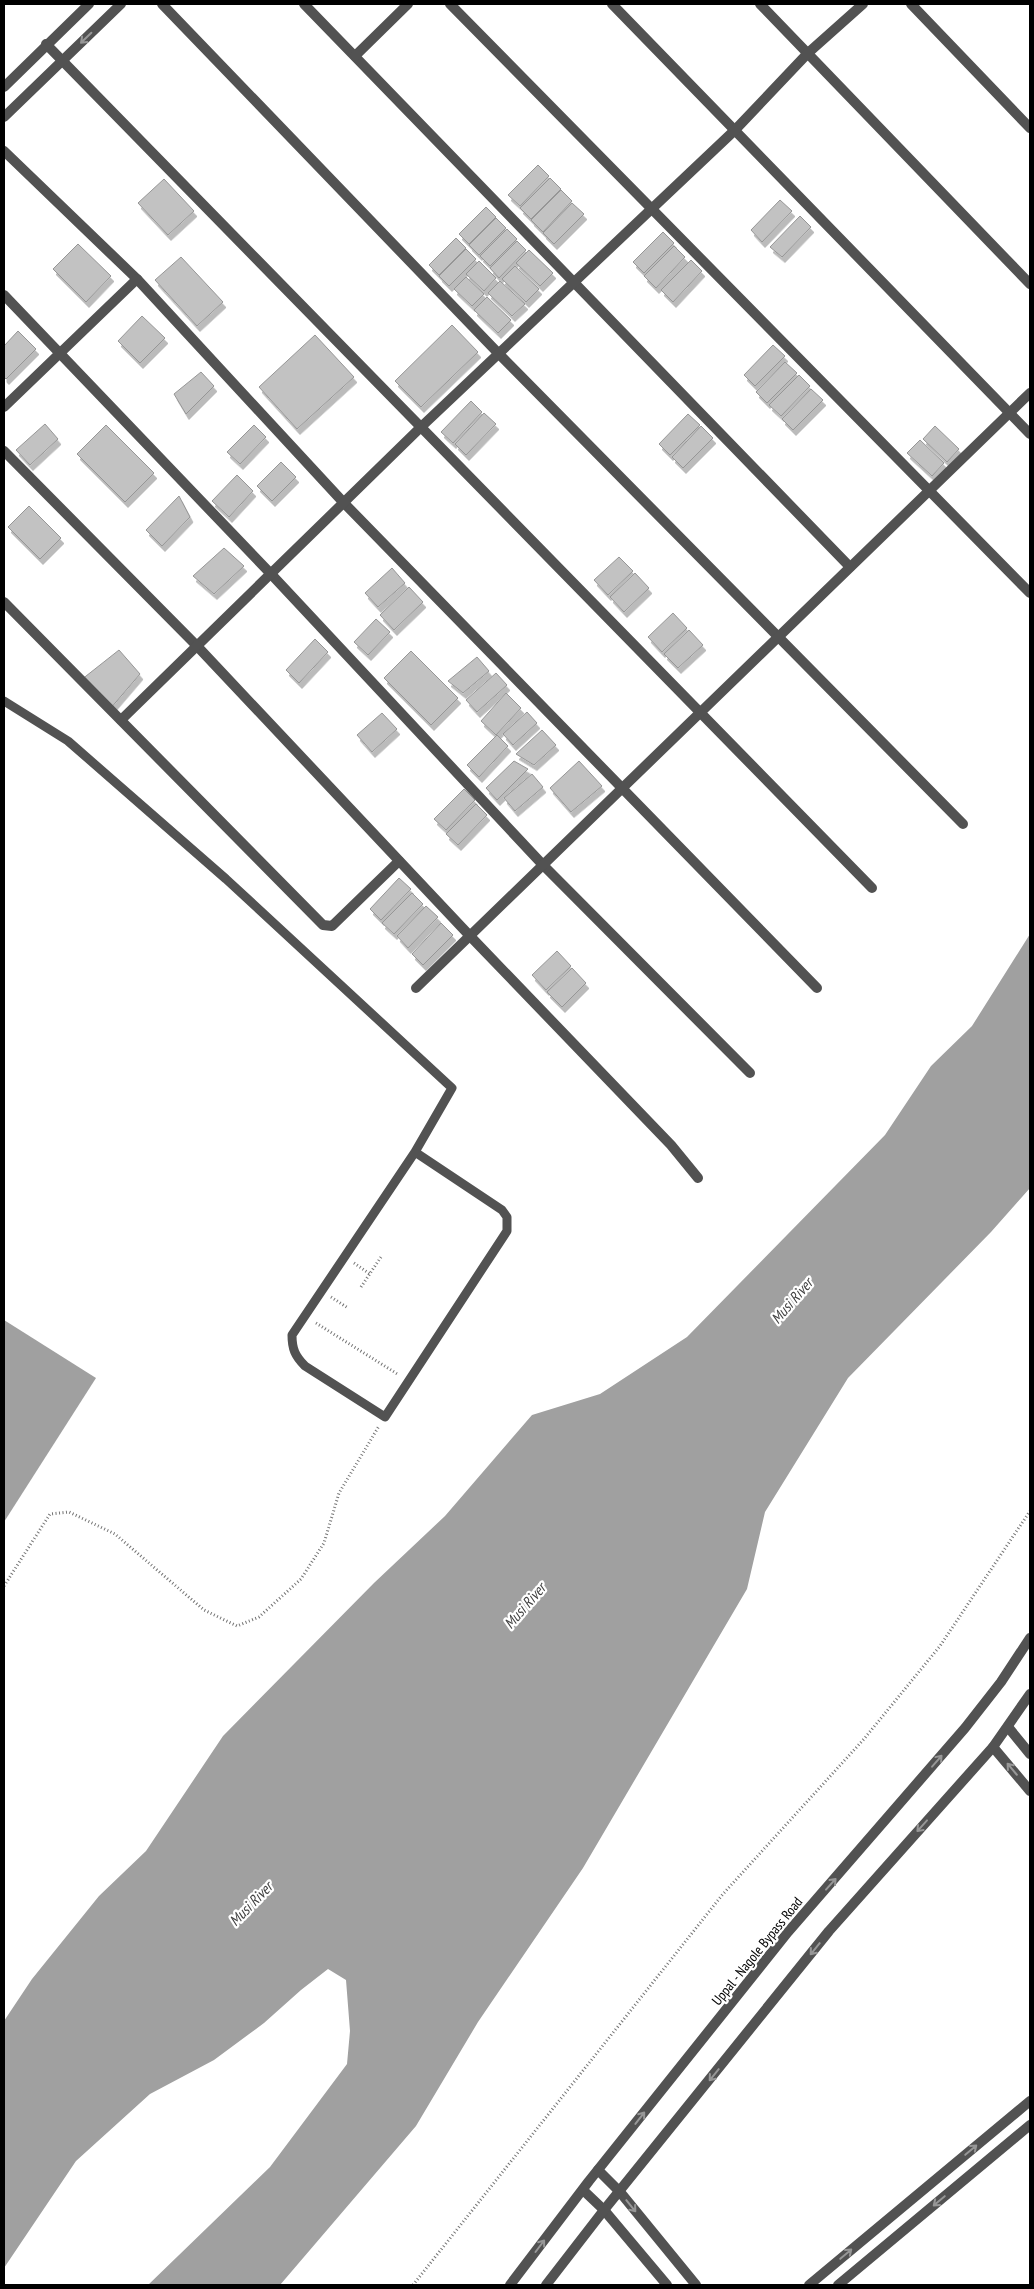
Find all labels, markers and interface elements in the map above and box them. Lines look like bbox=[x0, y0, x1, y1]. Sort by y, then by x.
one-way arrow bbox=[79, 32, 92, 44]
water label: Musi River bbox=[767, 1273, 818, 1327]
water label: Musi River bbox=[500, 1578, 551, 1632]
one-way arrow bbox=[931, 1755, 942, 1768]
one-way arrow bbox=[1006, 1762, 1017, 1775]
one-way arrow bbox=[916, 1819, 927, 1832]
water label: Musi River bbox=[225, 1876, 278, 1930]
one-way arrow bbox=[825, 1878, 837, 1891]
street label: Uppal - Nagole Bypass Road bbox=[708, 1893, 806, 2009]
one-way arrow bbox=[810, 1942, 821, 1955]
one-way arrow bbox=[708, 2069, 719, 2082]
one-way arrow bbox=[634, 2112, 645, 2125]
one-way arrow bbox=[964, 2145, 977, 2156]
one-way arrow bbox=[932, 2195, 945, 2206]
one-way arrow bbox=[626, 2200, 637, 2213]
one-way arrow bbox=[534, 2240, 545, 2253]
one-way arrow bbox=[839, 2249, 852, 2260]

